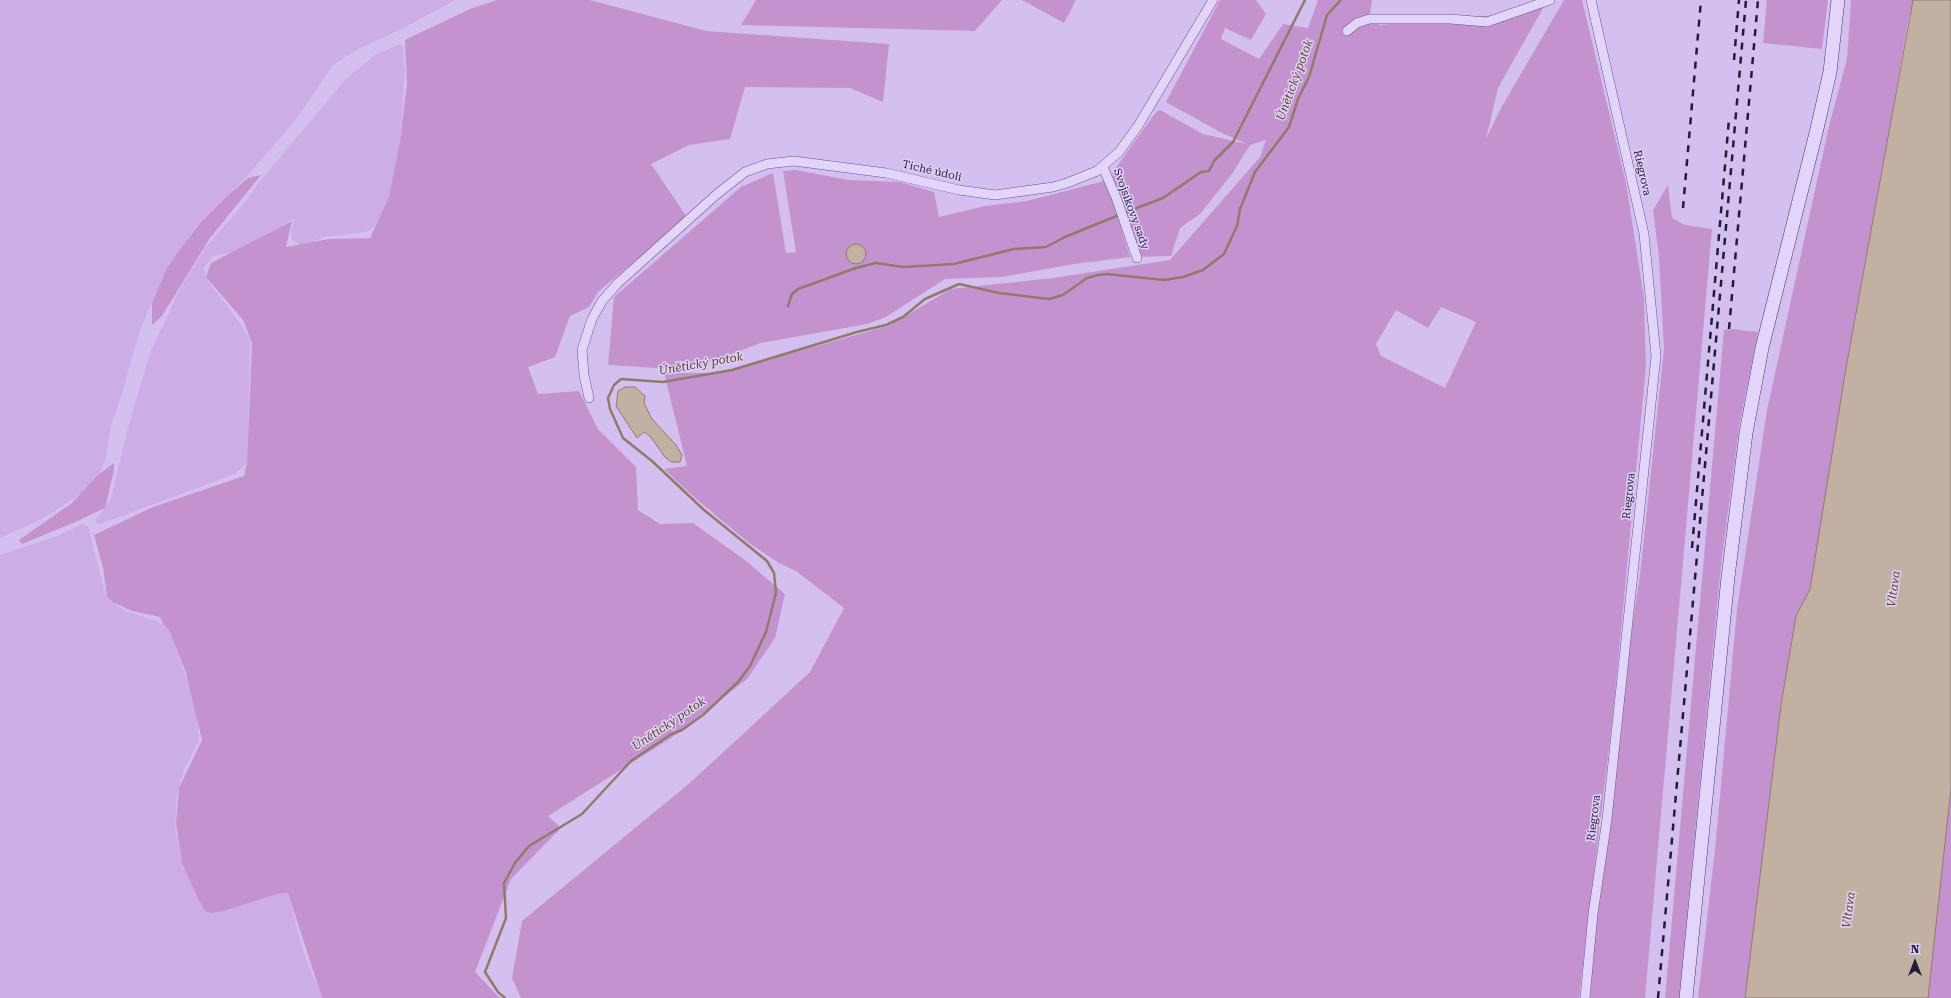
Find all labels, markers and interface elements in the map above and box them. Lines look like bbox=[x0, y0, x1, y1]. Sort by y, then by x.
water label: Únětický potok bbox=[1274, 37, 1316, 123]
street label: Riegrova bbox=[1630, 149, 1654, 197]
street label: Tiché údolí bbox=[901, 158, 963, 184]
street label: Svojsíkovy sady bbox=[1110, 167, 1152, 251]
water label: Únětický potok bbox=[658, 349, 744, 379]
street label: Riegrova bbox=[1620, 472, 1638, 520]
water label: Vltava bbox=[1884, 570, 1904, 608]
water label: Únětický potok bbox=[630, 694, 708, 754]
street label: Riegrova bbox=[1585, 794, 1603, 842]
water label: Vltava bbox=[1839, 891, 1859, 929]
north arrow bbox=[1895, 942, 1935, 982]
text: N bbox=[1911, 943, 1919, 956]

